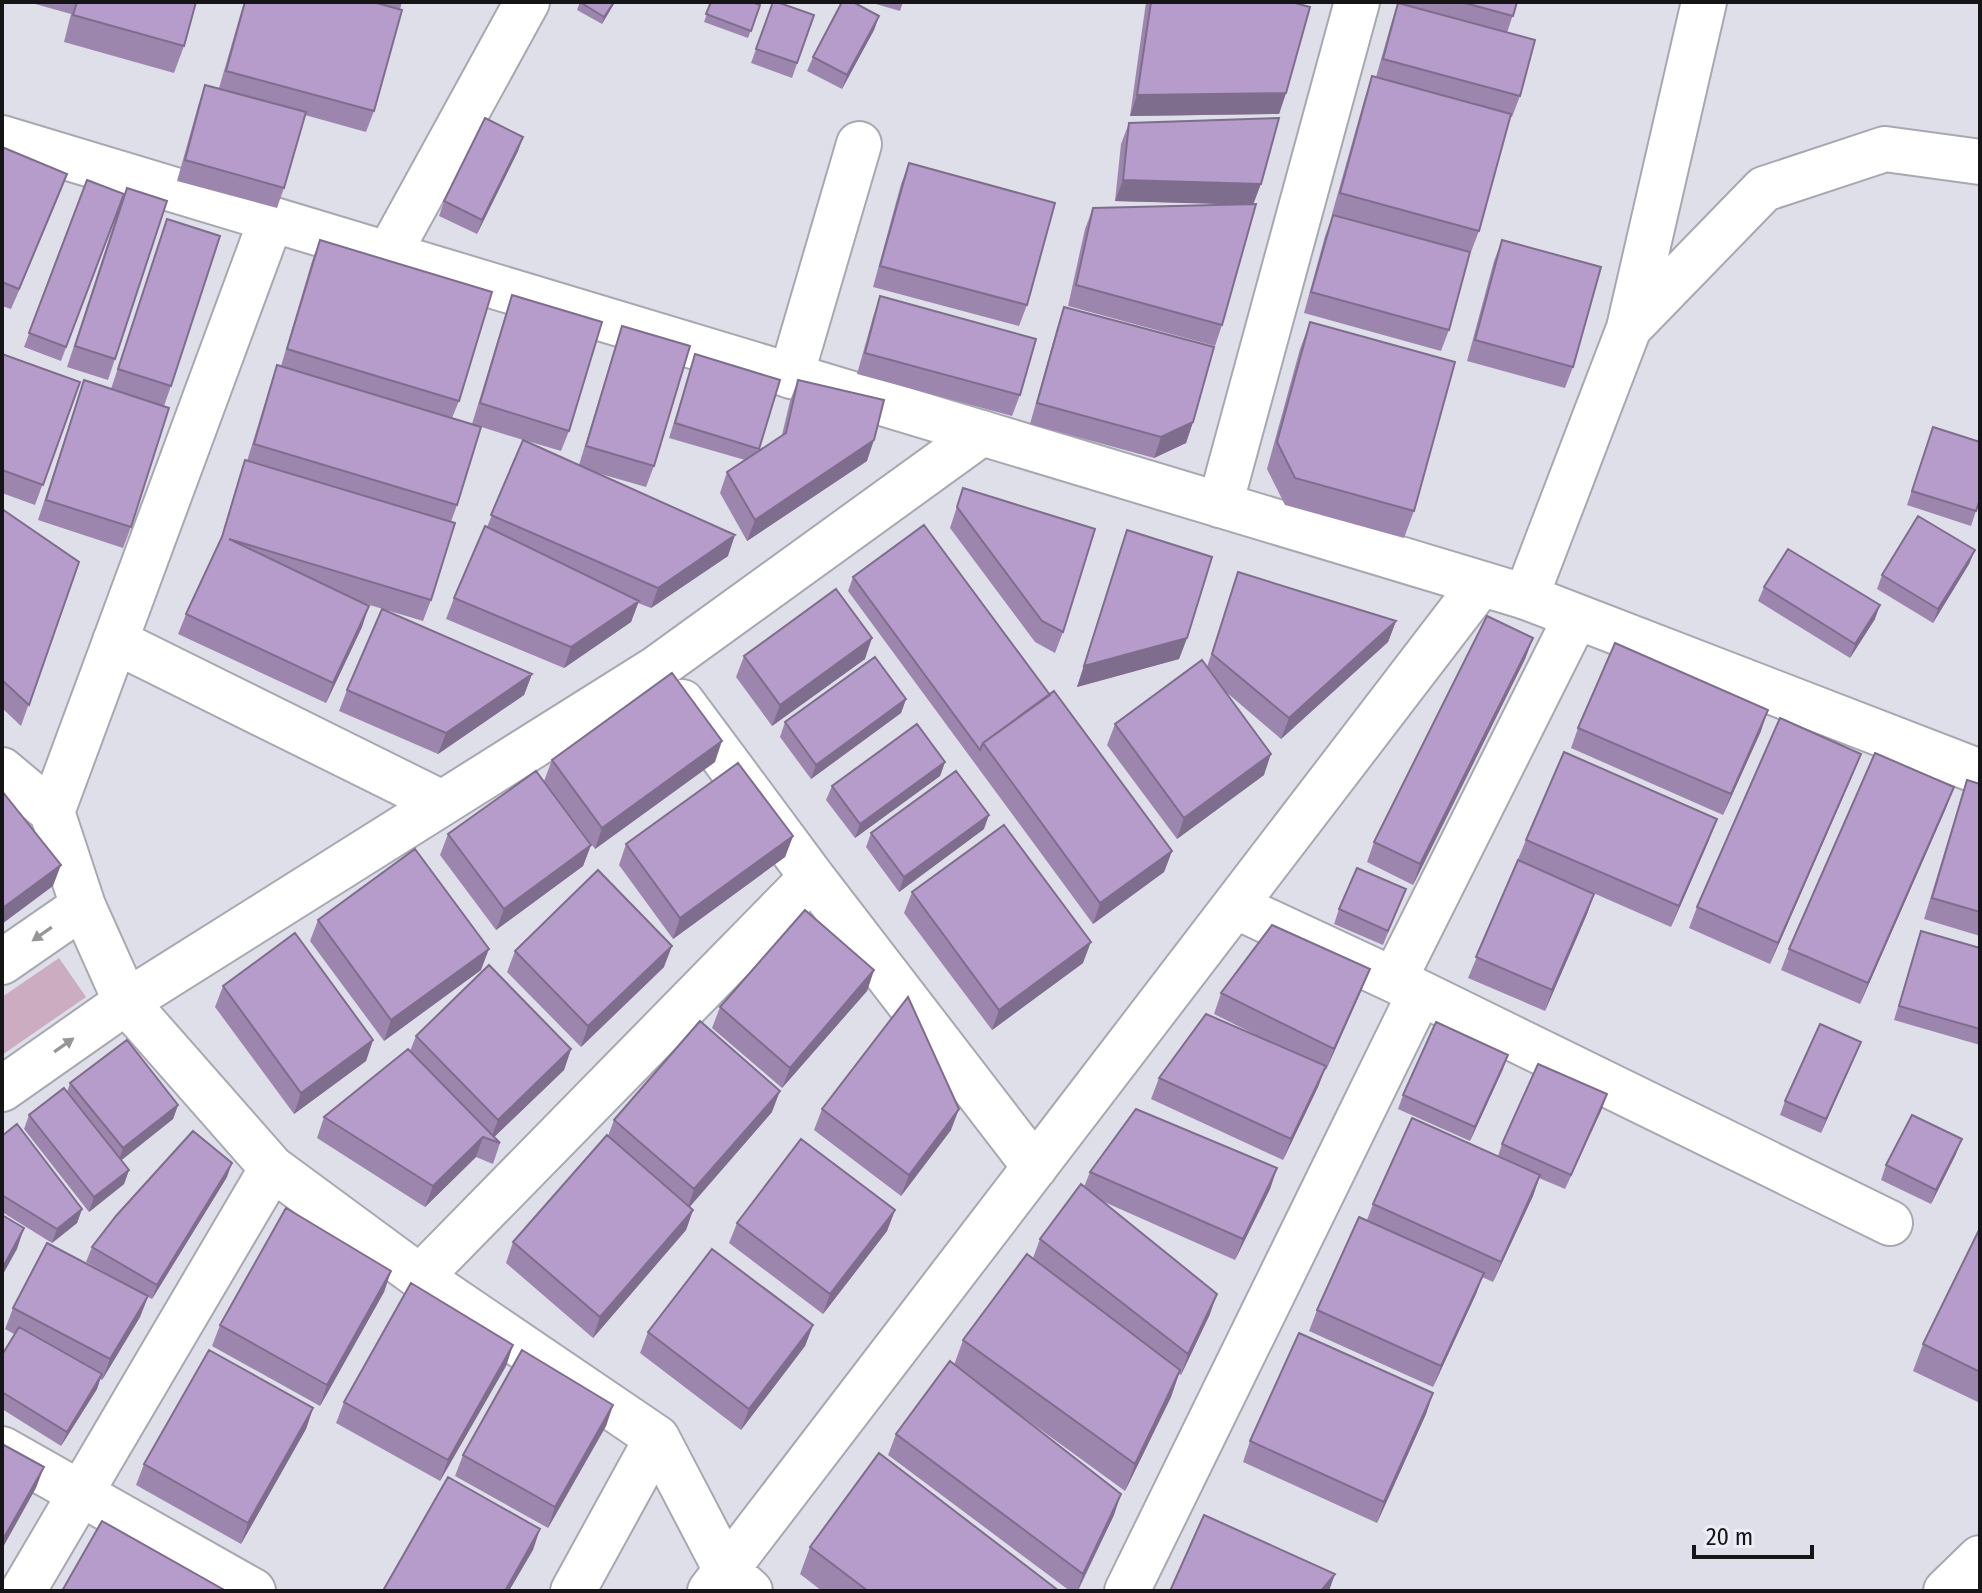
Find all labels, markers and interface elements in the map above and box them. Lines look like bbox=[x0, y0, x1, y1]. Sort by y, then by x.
one-way arrow bbox=[32, 926, 53, 941]
one-way arrow bbox=[54, 1038, 75, 1053]
scale bar bbox=[1694, 1509, 1812, 1559]
text: 20 m bbox=[1706, 1523, 1753, 1551]

